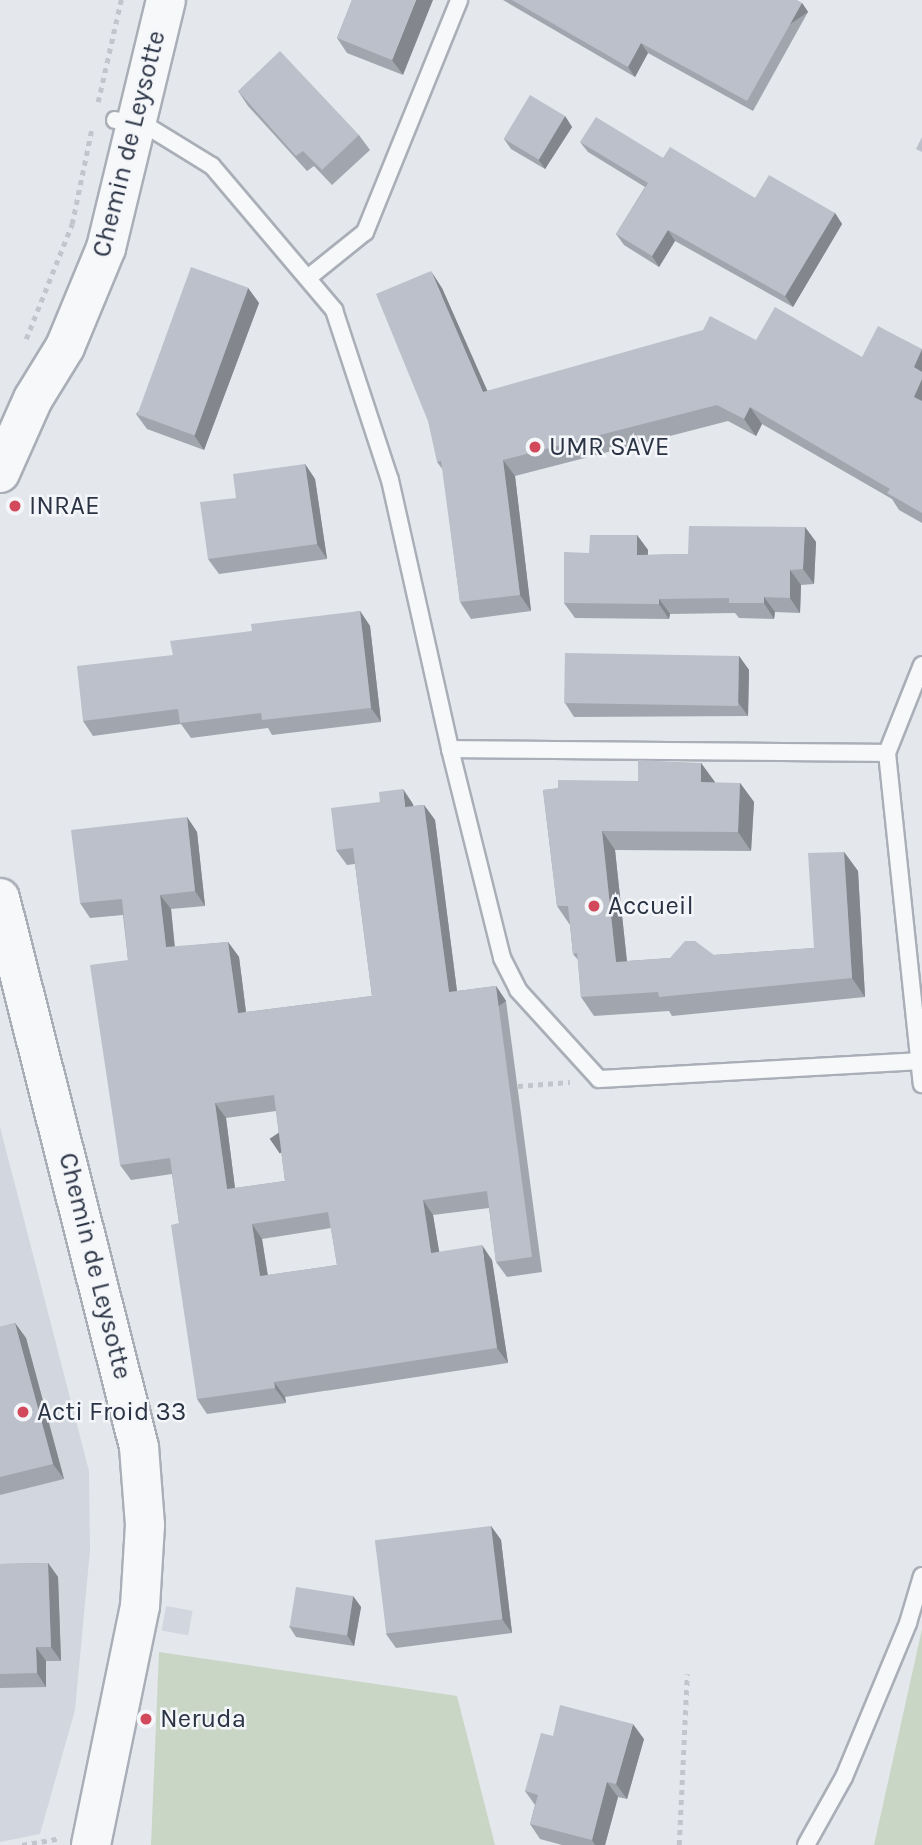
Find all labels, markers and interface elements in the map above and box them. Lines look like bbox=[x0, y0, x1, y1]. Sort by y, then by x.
street label: Chemin de Leysotte bbox=[86, 28, 172, 260]
place label: UMR SAVE bbox=[549, 431, 669, 463]
marker: UMR SAVE bbox=[527, 439, 543, 455]
place label: INRAE bbox=[29, 490, 100, 522]
marker: INRAE bbox=[7, 498, 23, 514]
place label: Accueil bbox=[608, 890, 694, 922]
marker: Accueil bbox=[586, 898, 602, 914]
street label: Chemin de Leysotte bbox=[52, 1150, 138, 1382]
place label: Acti Froid 33 bbox=[37, 1396, 186, 1428]
marker: Acti Froid 33 bbox=[15, 1404, 31, 1420]
place label: Neruda bbox=[160, 1703, 246, 1735]
marker: Neruda bbox=[138, 1711, 154, 1727]

